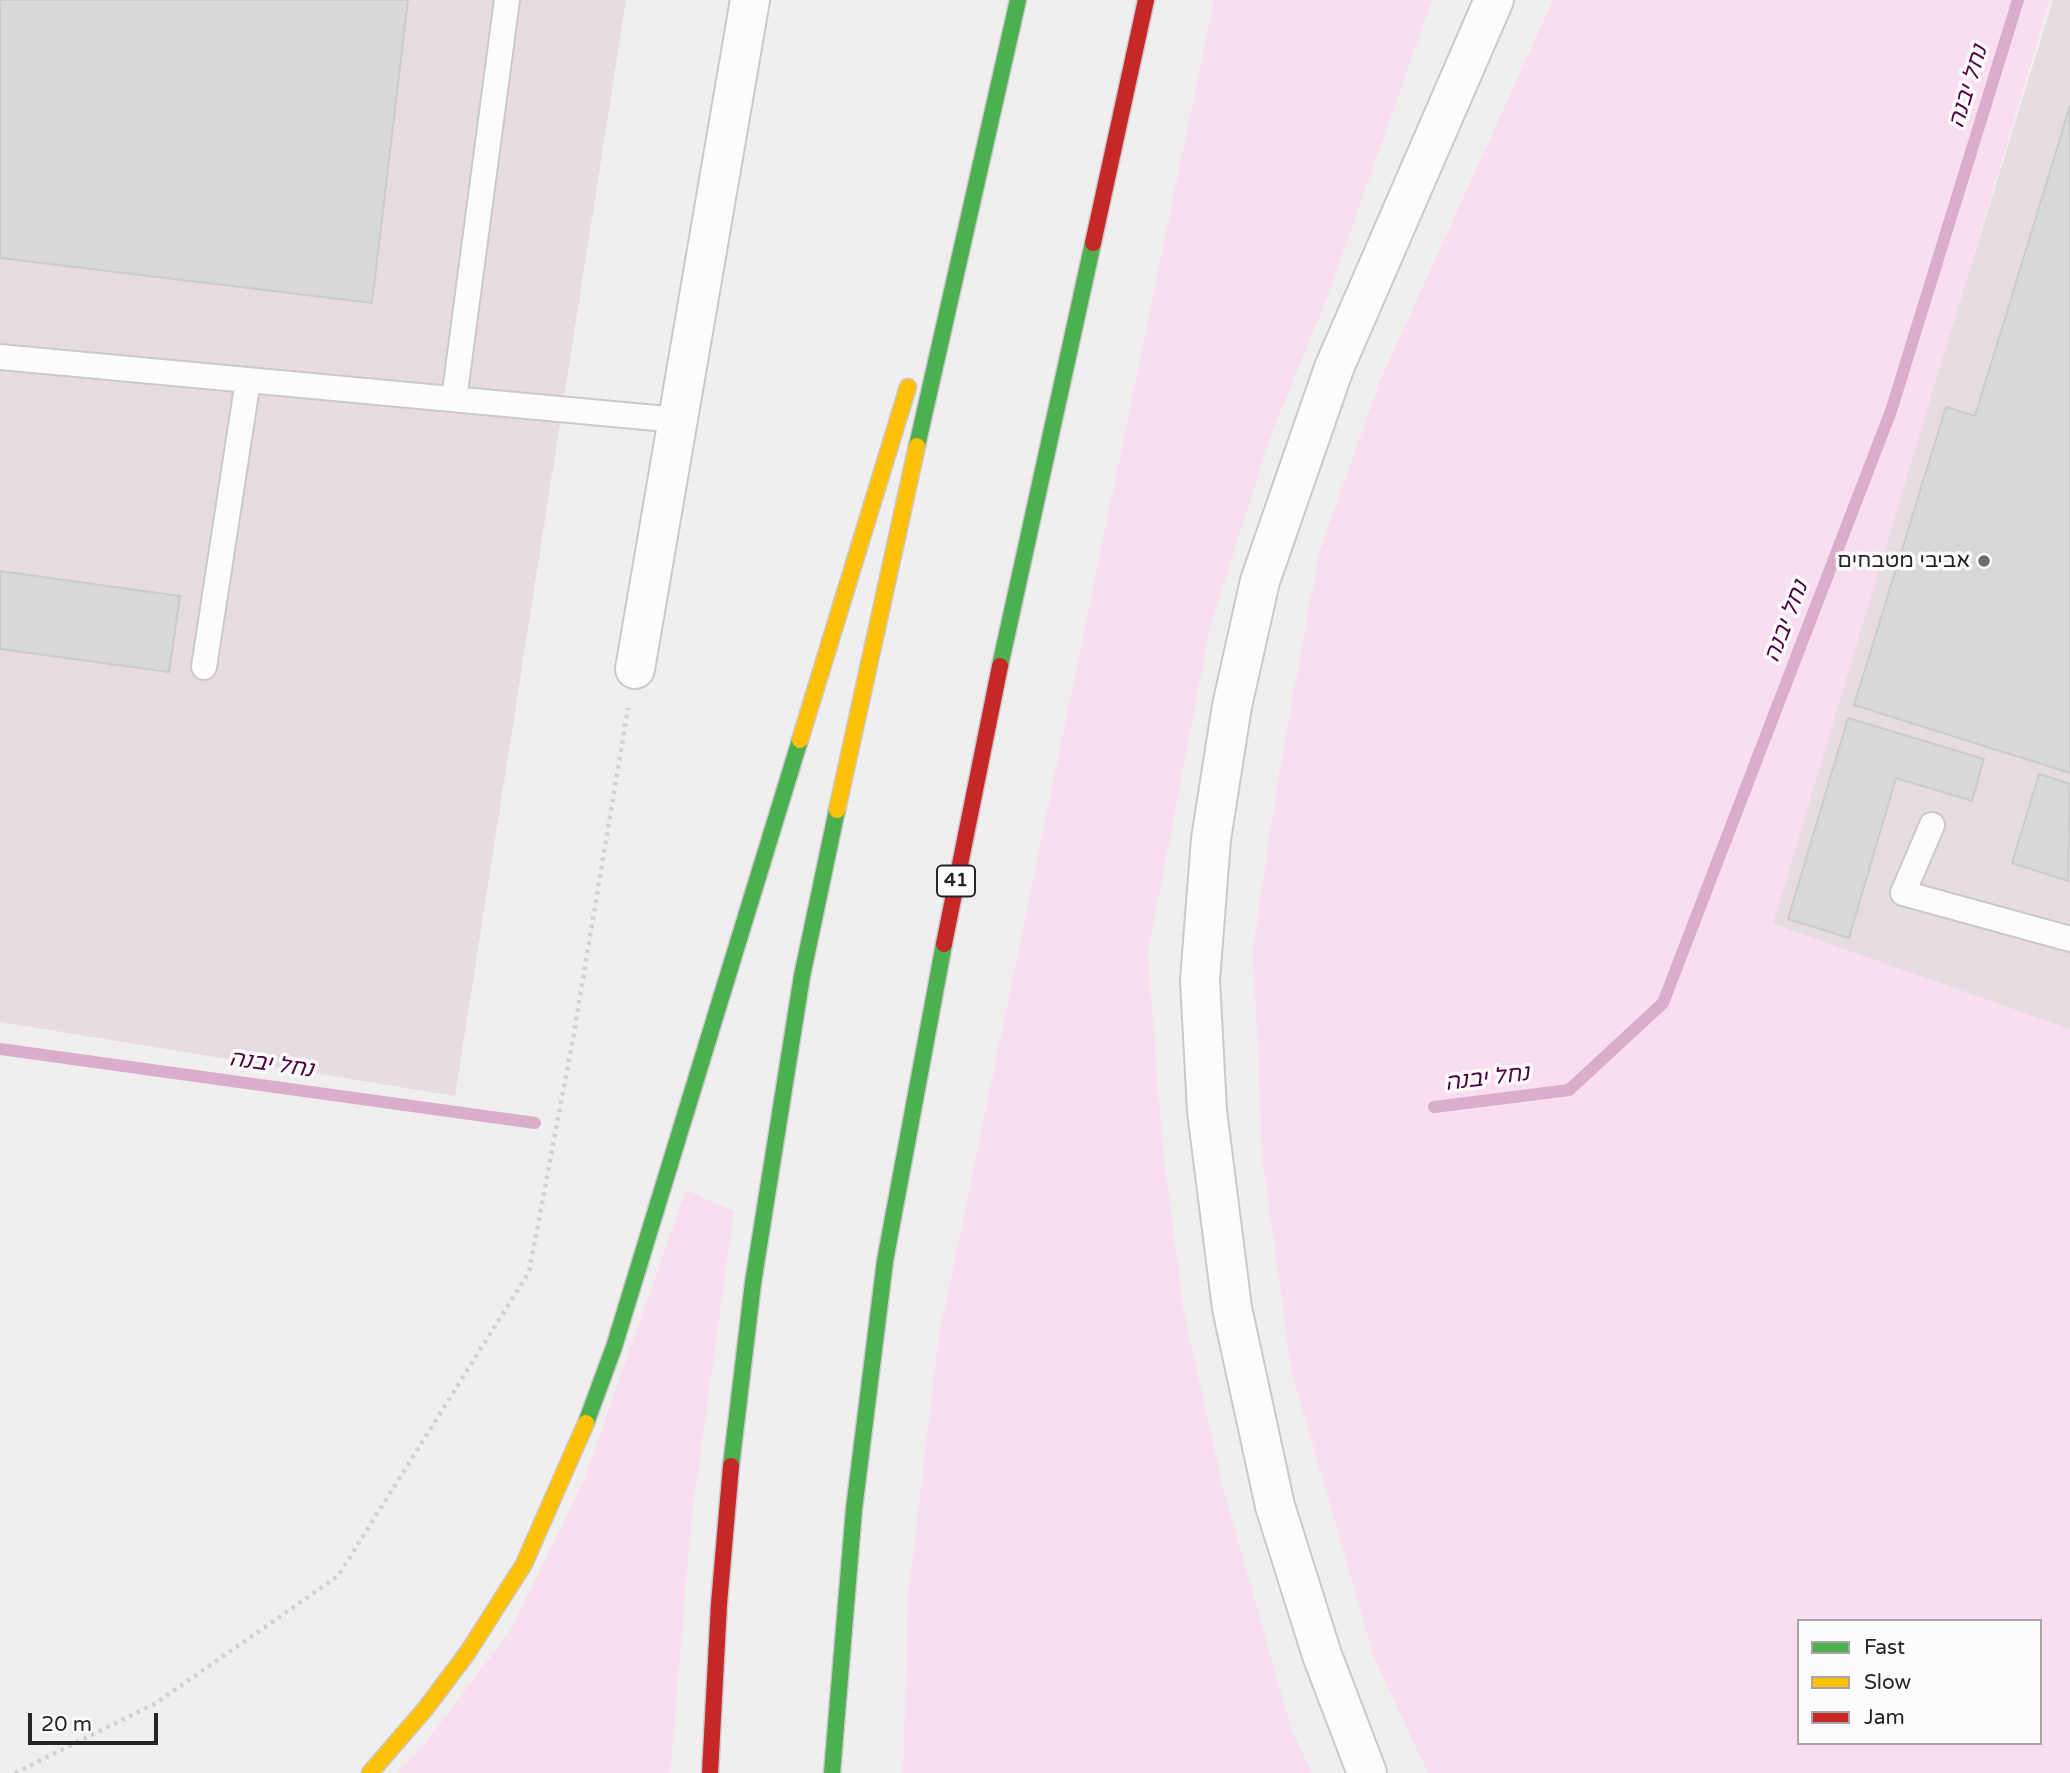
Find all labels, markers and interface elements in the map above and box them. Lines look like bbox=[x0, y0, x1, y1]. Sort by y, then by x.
water label: נחל יבנה bbox=[1943, 42, 1995, 132]
place label: אביבי מטבחים bbox=[1837, 548, 1970, 574]
marker: אביבי מטבחים bbox=[1976, 553, 1992, 569]
water label: נחל יבנה bbox=[1759, 577, 1815, 667]
road number: 41 bbox=[937, 866, 975, 897]
water label: נחל יבנה bbox=[227, 1045, 315, 1085]
water label: נחל יבנה bbox=[1443, 1060, 1531, 1098]
legend bbox=[1797, 1619, 2042, 1745]
text: Fast bbox=[1864, 1635, 1905, 1660]
text: Slow bbox=[1864, 1670, 1911, 1695]
scale bar bbox=[32, 1700, 161, 1744]
text: Jam bbox=[1864, 1705, 1905, 1730]
text: 20 m bbox=[41, 1712, 92, 1737]

